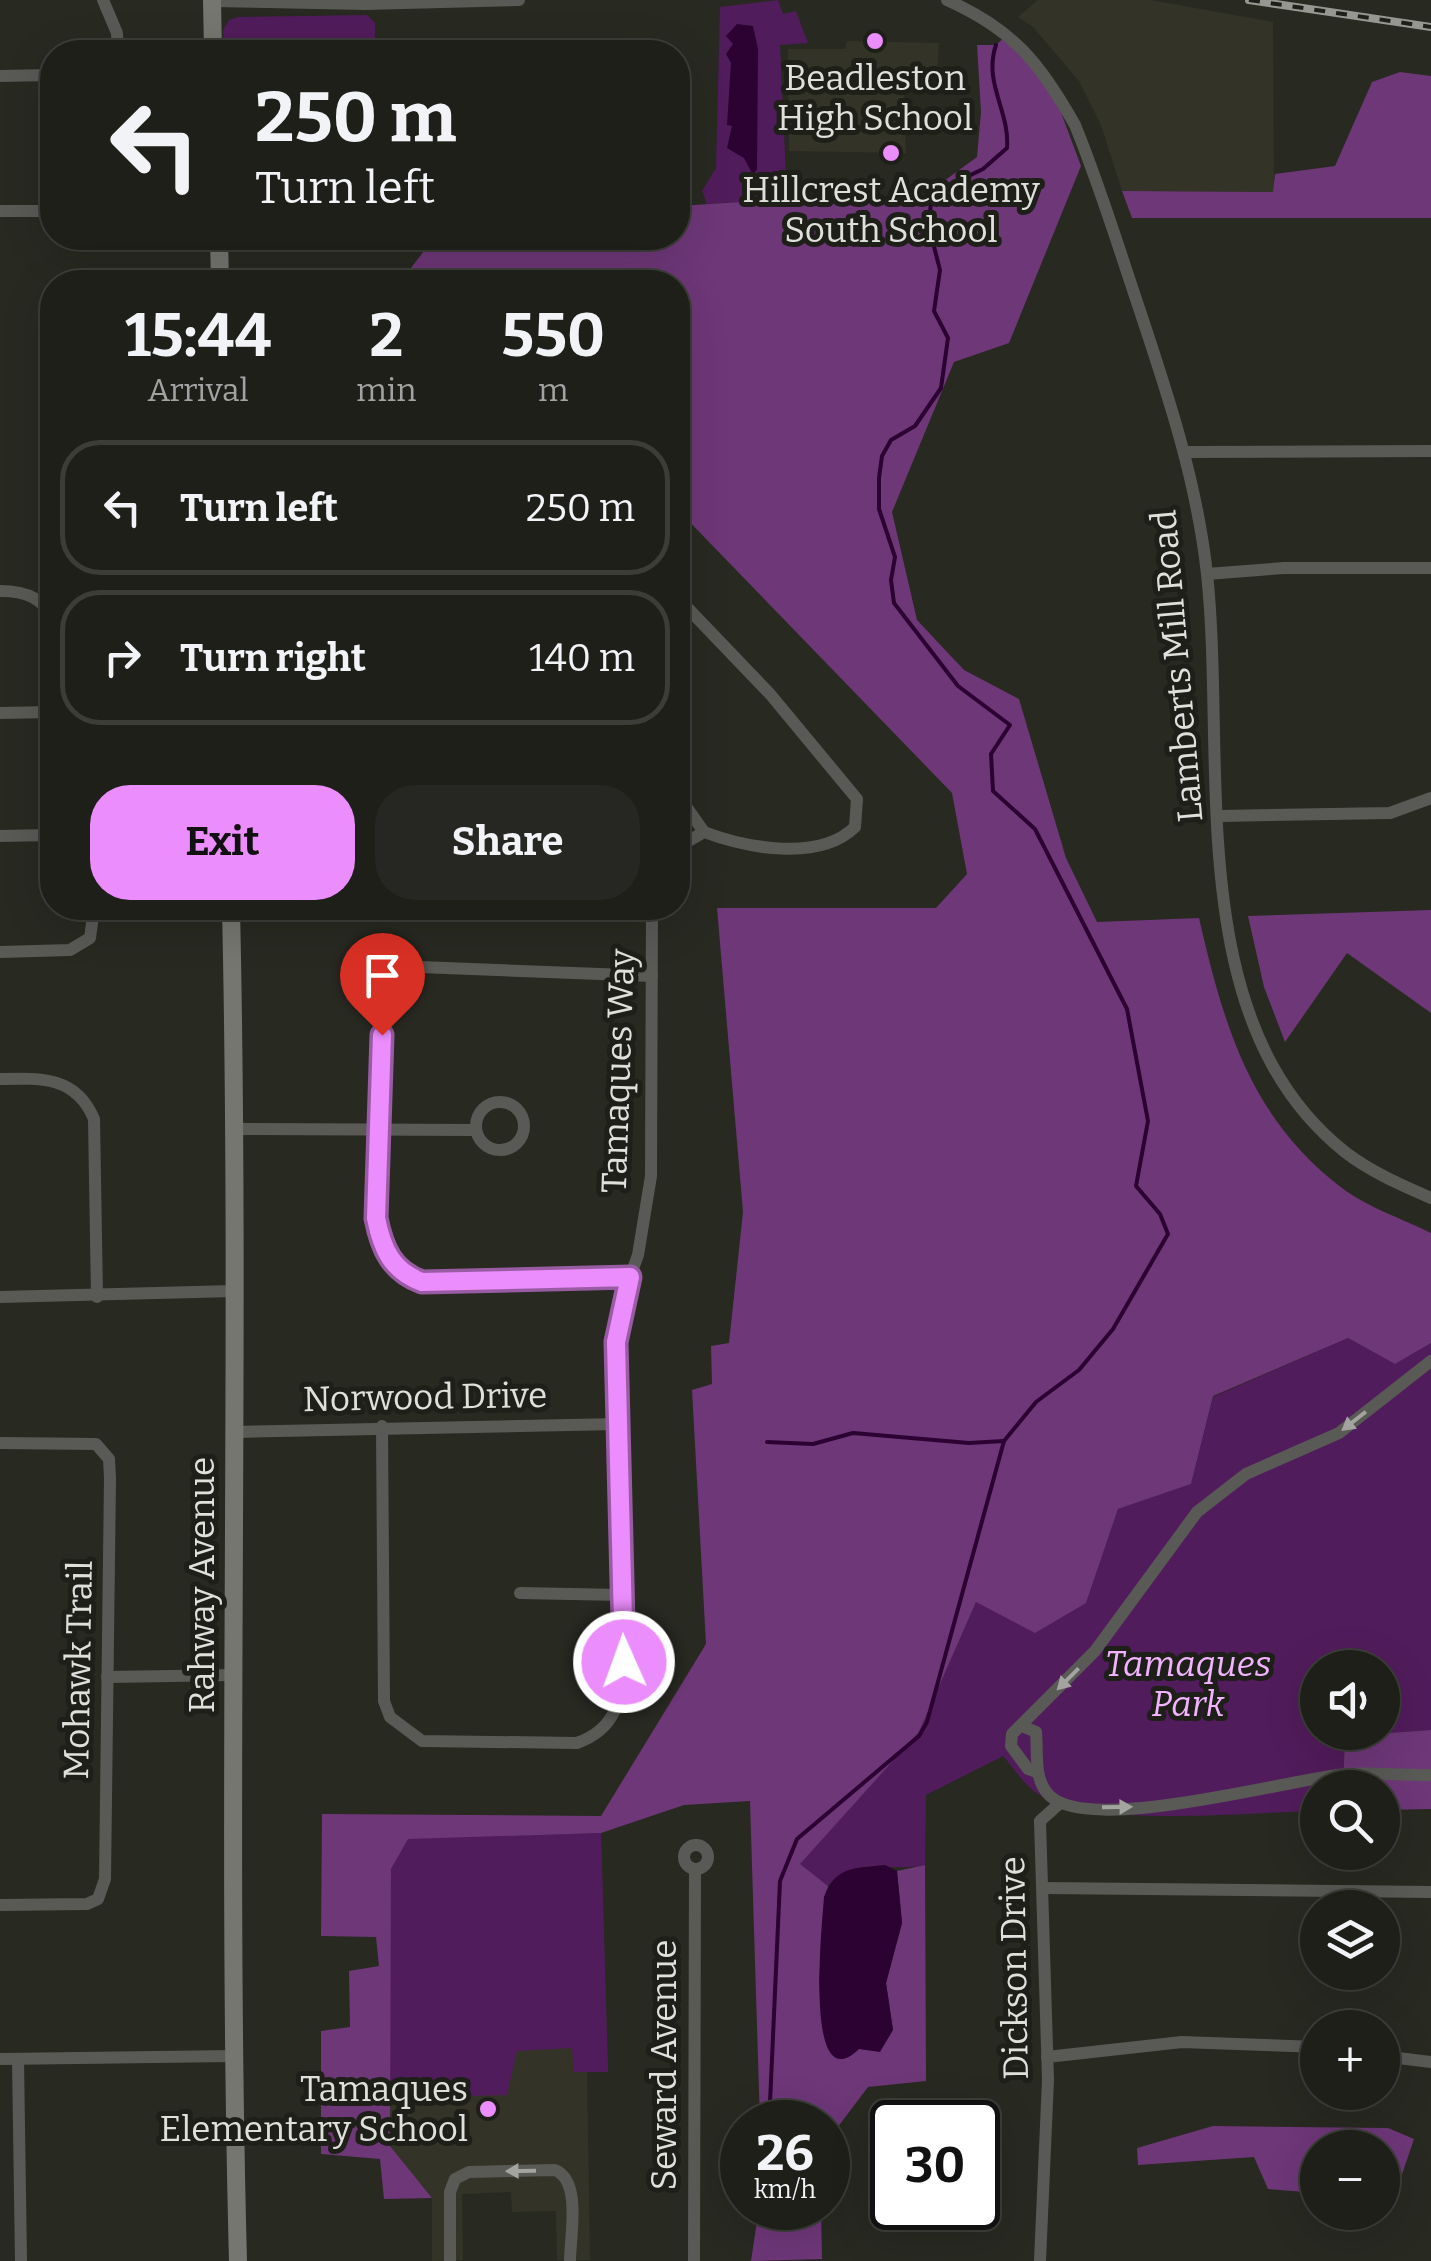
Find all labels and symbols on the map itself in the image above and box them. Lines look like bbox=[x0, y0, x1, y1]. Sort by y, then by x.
marker: Beadleston High School bbox=[864, 30, 886, 52]
place label: Beadleston High School bbox=[777, 57, 973, 139]
marker: Hillcrest Academy South School bbox=[880, 142, 902, 164]
place label: Hillcrest Academy South School bbox=[742, 169, 1040, 251]
street label: Lamberts Mill Road bbox=[1142, 508, 1212, 824]
pin bbox=[340, 933, 425, 1036]
street label: Tamaques Way bbox=[593, 948, 643, 1194]
street label: Norwood Drive bbox=[302, 1374, 548, 1420]
one-way arrow bbox=[1341, 1411, 1367, 1431]
street label: Rahway Avenue bbox=[181, 1457, 223, 1713]
street label: Mohawk Trail bbox=[55, 1560, 101, 1780]
position arrow bbox=[572, 1610, 676, 1714]
park label: Tamaques Park bbox=[1105, 1643, 1271, 1725]
one-way arrow bbox=[1057, 1667, 1081, 1691]
one-way arrow bbox=[1101, 1798, 1133, 1814]
street label: Dickson Drive bbox=[991, 1856, 1037, 2080]
street label: Seward Avenue bbox=[643, 1940, 685, 2190]
place label: Tamaques Elementary School bbox=[159, 2068, 468, 2150]
marker: Tamaques Elementary School bbox=[477, 2098, 499, 2120]
speed limit sign: 30 bbox=[870, 2100, 1000, 2230]
one-way arrow bbox=[505, 2163, 537, 2179]

